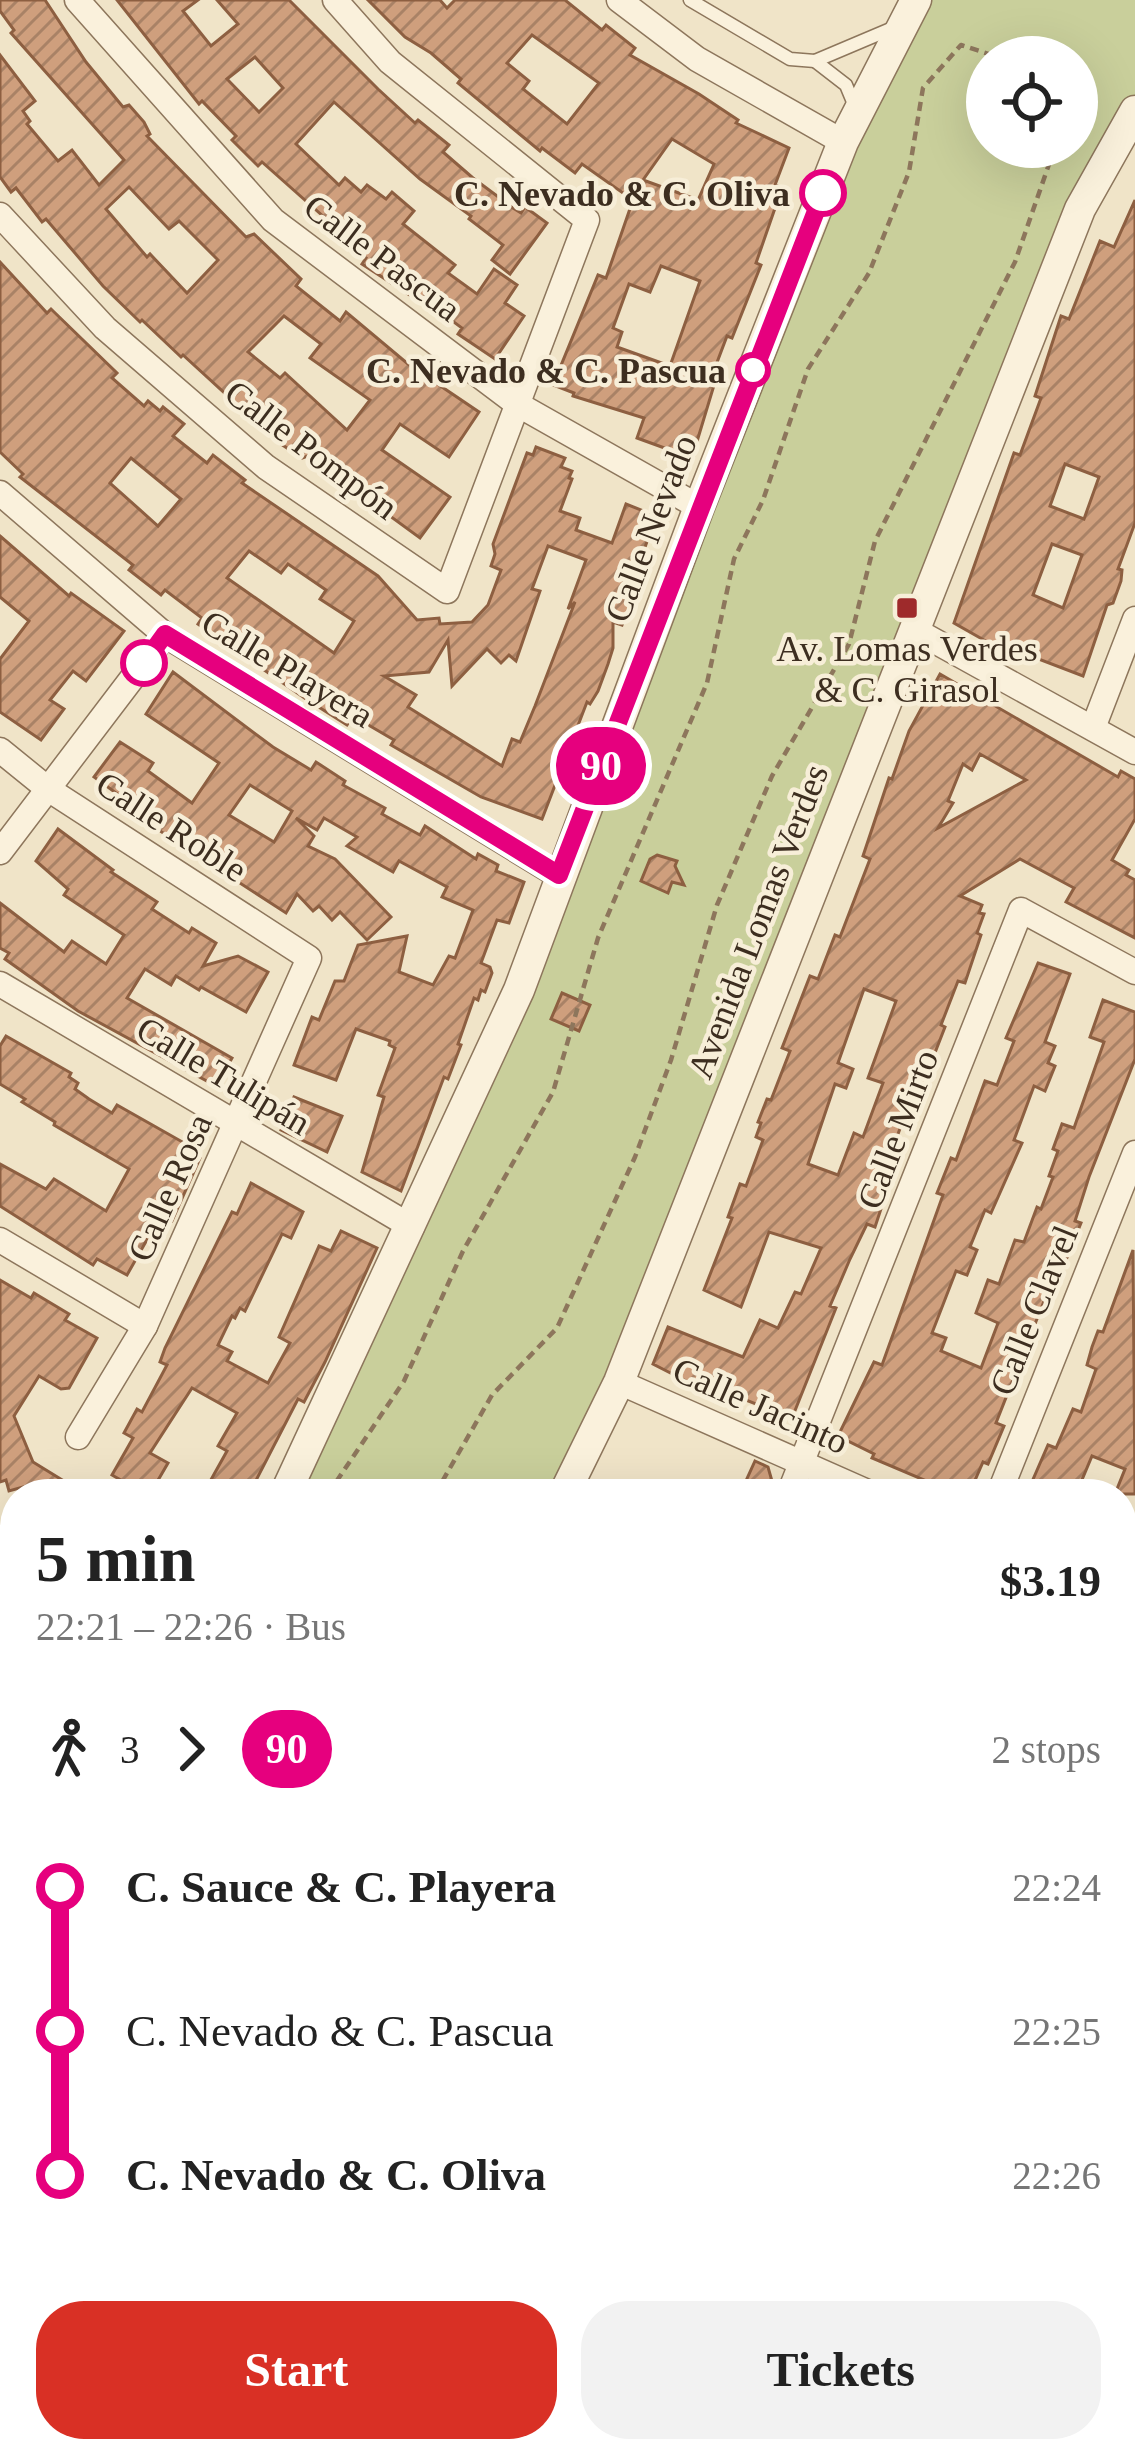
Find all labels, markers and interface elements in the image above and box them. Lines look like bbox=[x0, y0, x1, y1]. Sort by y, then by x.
map controls bbox=[966, 36, 1098, 168]
button: locate bbox=[966, 36, 1098, 168]
marker: C. Nevado & C. Oliva bbox=[801, 171, 845, 215]
place label: C. Nevado & C. Oliva bbox=[454, 174, 790, 214]
street label: Calle Pascua bbox=[297, 186, 468, 329]
place label: C. Nevado & C. Pascua bbox=[366, 351, 726, 391]
marker: C. Nevado & C. Pascua bbox=[737, 354, 769, 386]
street label: Calle Pompón bbox=[218, 372, 405, 527]
street label: Calle Nevado bbox=[597, 429, 705, 627]
marker: Av. Lomas Verdes & C. Girasol bbox=[894, 595, 920, 621]
street label: Calle Playera bbox=[195, 602, 380, 736]
place label: Av. Lomas Verdes & C. Girasol bbox=[776, 629, 1038, 710]
unlabelled marker bbox=[122, 641, 166, 685]
line badge: 90 bbox=[547, 727, 655, 805]
text: 90 bbox=[580, 743, 622, 789]
street label: Avenida Lomas Verdes bbox=[680, 759, 836, 1084]
street label: Calle Roble bbox=[89, 764, 254, 890]
street label: Calle Tulipán bbox=[130, 1008, 317, 1143]
street label: Calle Mirto bbox=[849, 1044, 947, 1214]
street label: Calle Rosa bbox=[120, 1108, 220, 1267]
street label: Calle Clavel bbox=[982, 1220, 1086, 1401]
street label: Calle Jacinto bbox=[667, 1350, 854, 1462]
text: 5 min bbox=[36, 1522, 196, 1595]
text: $3.19 bbox=[1000, 1556, 1101, 1606]
text: 22:21 – 22:26 · Bus bbox=[36, 1605, 346, 1648]
icon: walk bbox=[36, 1716, 102, 1782]
icon: forward bbox=[158, 1716, 224, 1782]
text: 90 bbox=[266, 1726, 308, 1772]
text: 3 bbox=[120, 1728, 140, 1771]
text: 2 stops bbox=[992, 1728, 1101, 1771]
text: C. Sauce & C. Playera bbox=[126, 1862, 556, 1912]
text: 22:24 bbox=[1012, 1866, 1101, 1909]
text: C. Nevado & C. Pascua bbox=[126, 2006, 553, 2056]
text: 22:25 bbox=[1012, 2010, 1101, 2053]
text: C. Nevado & C. Oliva bbox=[126, 2150, 546, 2200]
text: 22:26 bbox=[1012, 2154, 1101, 2197]
button: Start bbox=[36, 2301, 557, 2439]
button: Tickets bbox=[581, 2301, 1101, 2439]

